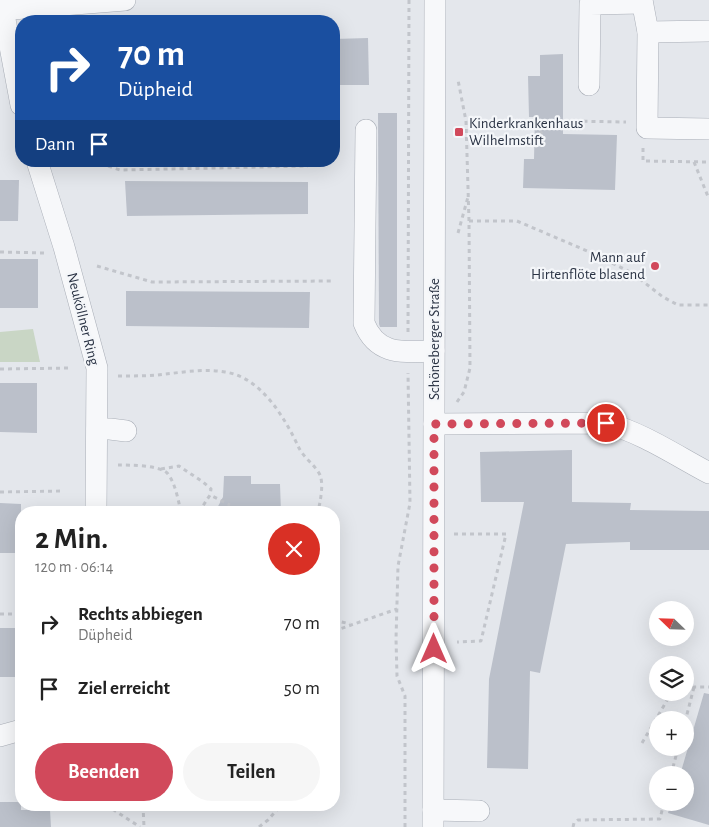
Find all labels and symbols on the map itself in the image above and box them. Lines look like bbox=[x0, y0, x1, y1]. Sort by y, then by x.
place label: Kinderkrankenhaus Wilhelmstift bbox=[469, 116, 583, 148]
marker: Kinderkrankenhaus Wilhelmstift bbox=[453, 126, 465, 138]
place label: Mann auf Hirtenflöte blasend bbox=[531, 250, 646, 282]
marker: Mann auf Hirtenflöte blasend bbox=[649, 260, 661, 272]
street label: Neuköllner Ring bbox=[64, 271, 102, 368]
street label: Schöneberger Straße bbox=[427, 278, 442, 400]
pin bbox=[585, 402, 627, 444]
north arrow bbox=[649, 601, 694, 646]
position arrow bbox=[407, 622, 459, 674]

